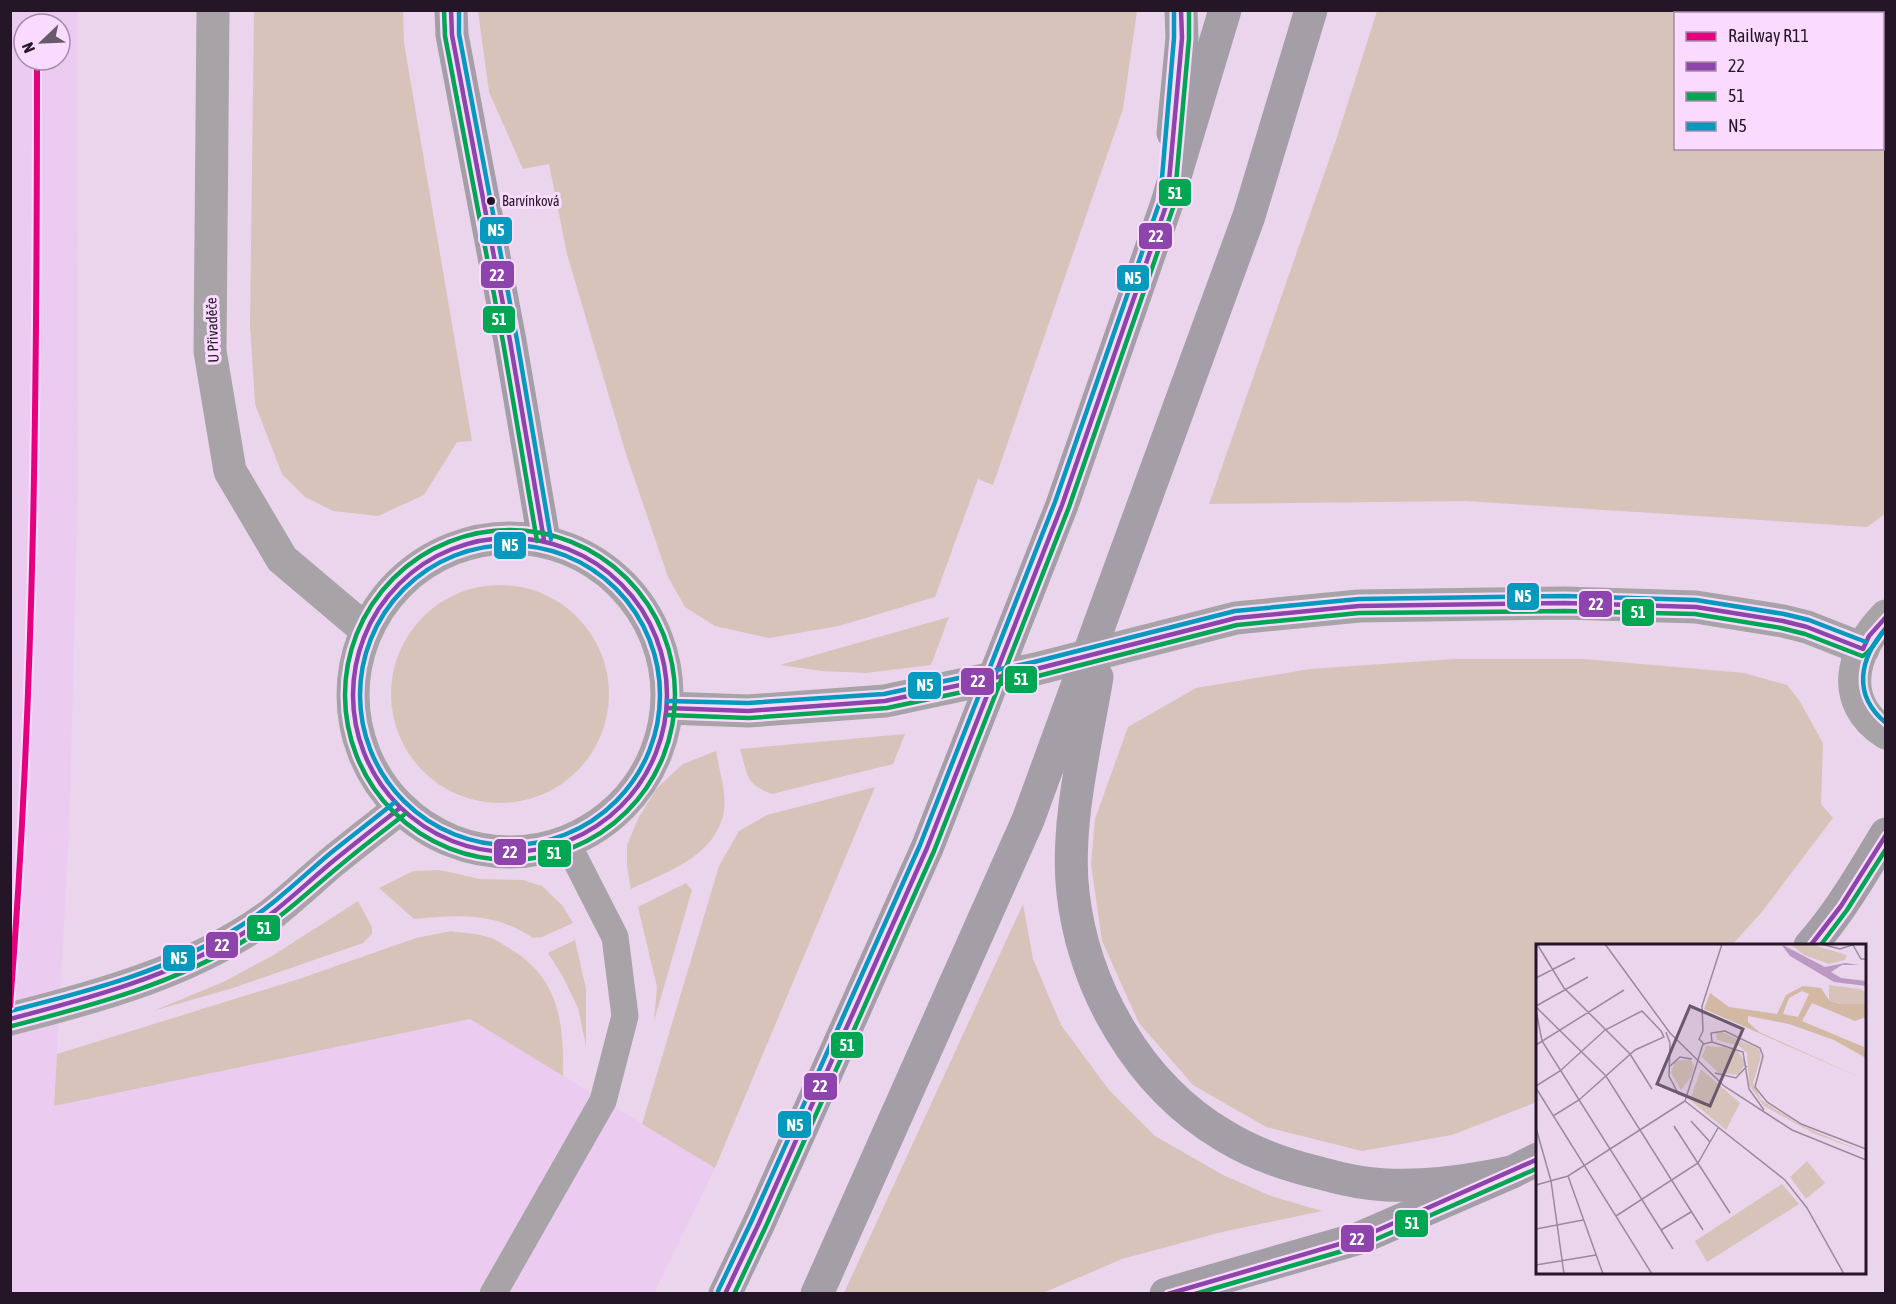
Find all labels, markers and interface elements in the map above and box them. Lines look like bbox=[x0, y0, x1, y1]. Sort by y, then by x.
north arrow bbox=[12, 12, 72, 72]
legend bbox=[1674, 12, 1884, 150]
text: Railway R11 bbox=[1728, 25, 1809, 46]
text: N bbox=[18, 40, 38, 56]
text: 22 bbox=[1728, 55, 1745, 76]
text: 51 bbox=[1728, 85, 1745, 106]
text: N5 bbox=[1728, 115, 1747, 136]
line badge: 51 bbox=[1158, 178, 1192, 207]
text: 51 bbox=[1167, 184, 1183, 202]
place label: Barvínková bbox=[502, 193, 560, 209]
marker: Barvínková bbox=[485, 195, 497, 207]
line badge: N5 bbox=[479, 216, 513, 245]
text: N5 bbox=[488, 221, 505, 239]
line badge: 22 bbox=[1138, 222, 1173, 250]
text: 22 bbox=[1148, 227, 1164, 245]
line badge: 22 bbox=[480, 260, 515, 289]
line badge: N5 bbox=[1116, 264, 1150, 292]
text: 22 bbox=[489, 266, 505, 284]
text: N5 bbox=[1125, 269, 1142, 287]
street label: U Přivaděče bbox=[202, 297, 222, 363]
line badge: 51 bbox=[482, 305, 516, 334]
text: 51 bbox=[491, 310, 507, 328]
line badge: N5 bbox=[493, 531, 527, 560]
text: N5 bbox=[502, 536, 519, 554]
line badge: N5 bbox=[1506, 582, 1540, 611]
text: N5 bbox=[1515, 587, 1532, 605]
line badge: 22 bbox=[1578, 590, 1613, 618]
text: 22 bbox=[1588, 595, 1604, 613]
line badge: 51 bbox=[1621, 598, 1655, 627]
text: 51 bbox=[1630, 603, 1646, 621]
line badge: 51 bbox=[1004, 665, 1038, 694]
line badge: 22 bbox=[960, 667, 995, 696]
text: 51 bbox=[1013, 670, 1029, 688]
line badge: N5 bbox=[907, 671, 942, 700]
text: 22 bbox=[970, 672, 986, 690]
text: N5 bbox=[917, 676, 934, 694]
line badge: 22 bbox=[493, 838, 527, 866]
line badge: 51 bbox=[537, 839, 572, 868]
text: 22 bbox=[502, 843, 518, 861]
text: 51 bbox=[546, 844, 562, 862]
line badge: 51 bbox=[246, 914, 281, 942]
text: 51 bbox=[256, 919, 272, 937]
line badge: 22 bbox=[205, 931, 239, 959]
text: 22 bbox=[214, 936, 230, 954]
line badge: N5 bbox=[162, 944, 196, 972]
inset map bbox=[1536, 944, 1866, 1274]
text: N5 bbox=[171, 949, 188, 967]
line badge: 51 bbox=[830, 1031, 864, 1059]
text: 51 bbox=[839, 1036, 855, 1054]
line badge: 22 bbox=[803, 1072, 838, 1101]
text: 22 bbox=[812, 1077, 828, 1095]
line badge: N5 bbox=[777, 1110, 812, 1139]
text: N5 bbox=[787, 1116, 804, 1134]
line badge: 51 bbox=[1394, 1209, 1429, 1238]
text: 51 bbox=[1404, 1214, 1420, 1232]
line badge: 22 bbox=[1340, 1224, 1375, 1253]
text: 22 bbox=[1349, 1230, 1365, 1248]

